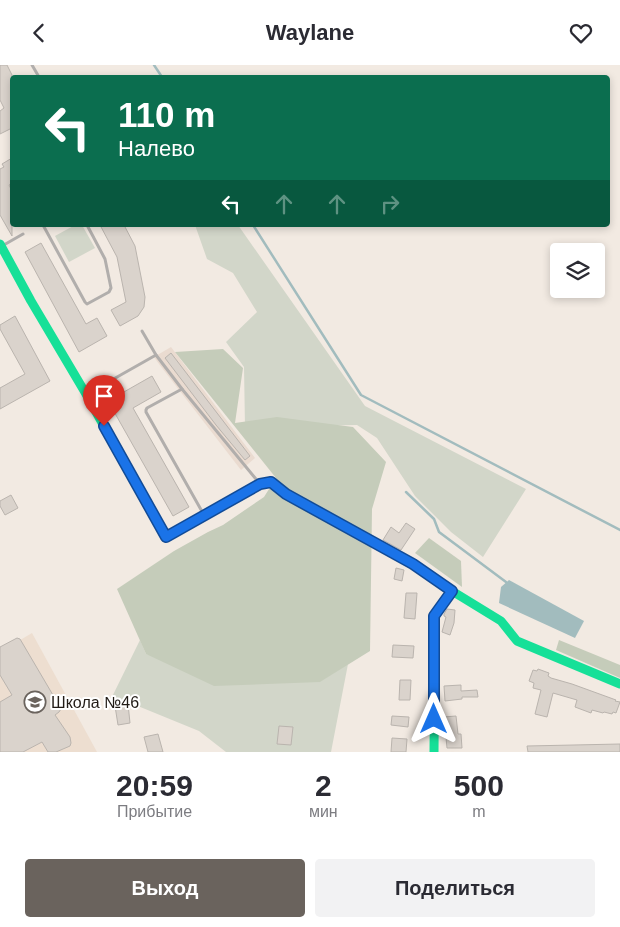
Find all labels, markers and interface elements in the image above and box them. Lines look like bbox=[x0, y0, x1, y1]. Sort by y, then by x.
icon: back bbox=[25, 19, 53, 47]
icon: heart bbox=[567, 19, 595, 47]
text: Waylane bbox=[266, 20, 354, 45]
icon: left bbox=[35, 95, 100, 160]
text: 110 m bbox=[118, 95, 215, 134]
text: Налево bbox=[118, 136, 195, 161]
icon: left bbox=[217, 190, 245, 218]
icon: ahead bbox=[270, 190, 298, 218]
icon: ahead bbox=[323, 190, 351, 218]
icon: right bbox=[376, 190, 404, 218]
map controls bbox=[550, 243, 605, 298]
button: layers bbox=[550, 243, 605, 298]
pin bbox=[83, 375, 125, 426]
icon: arrive bbox=[90, 382, 118, 410]
school or university icon: Школа №46 bbox=[23, 690, 47, 714]
position arrow bbox=[407, 692, 459, 744]
place label: Школа №46 bbox=[51, 694, 139, 711]
text: 20:59 bbox=[116, 769, 193, 802]
text: 2 bbox=[315, 769, 332, 802]
text: 500 bbox=[454, 769, 504, 802]
text: Прибытие bbox=[117, 803, 192, 820]
text: мин bbox=[309, 803, 338, 820]
text: m bbox=[472, 803, 485, 820]
button: Выход bbox=[25, 859, 305, 917]
button: Поделиться bbox=[315, 859, 595, 917]

